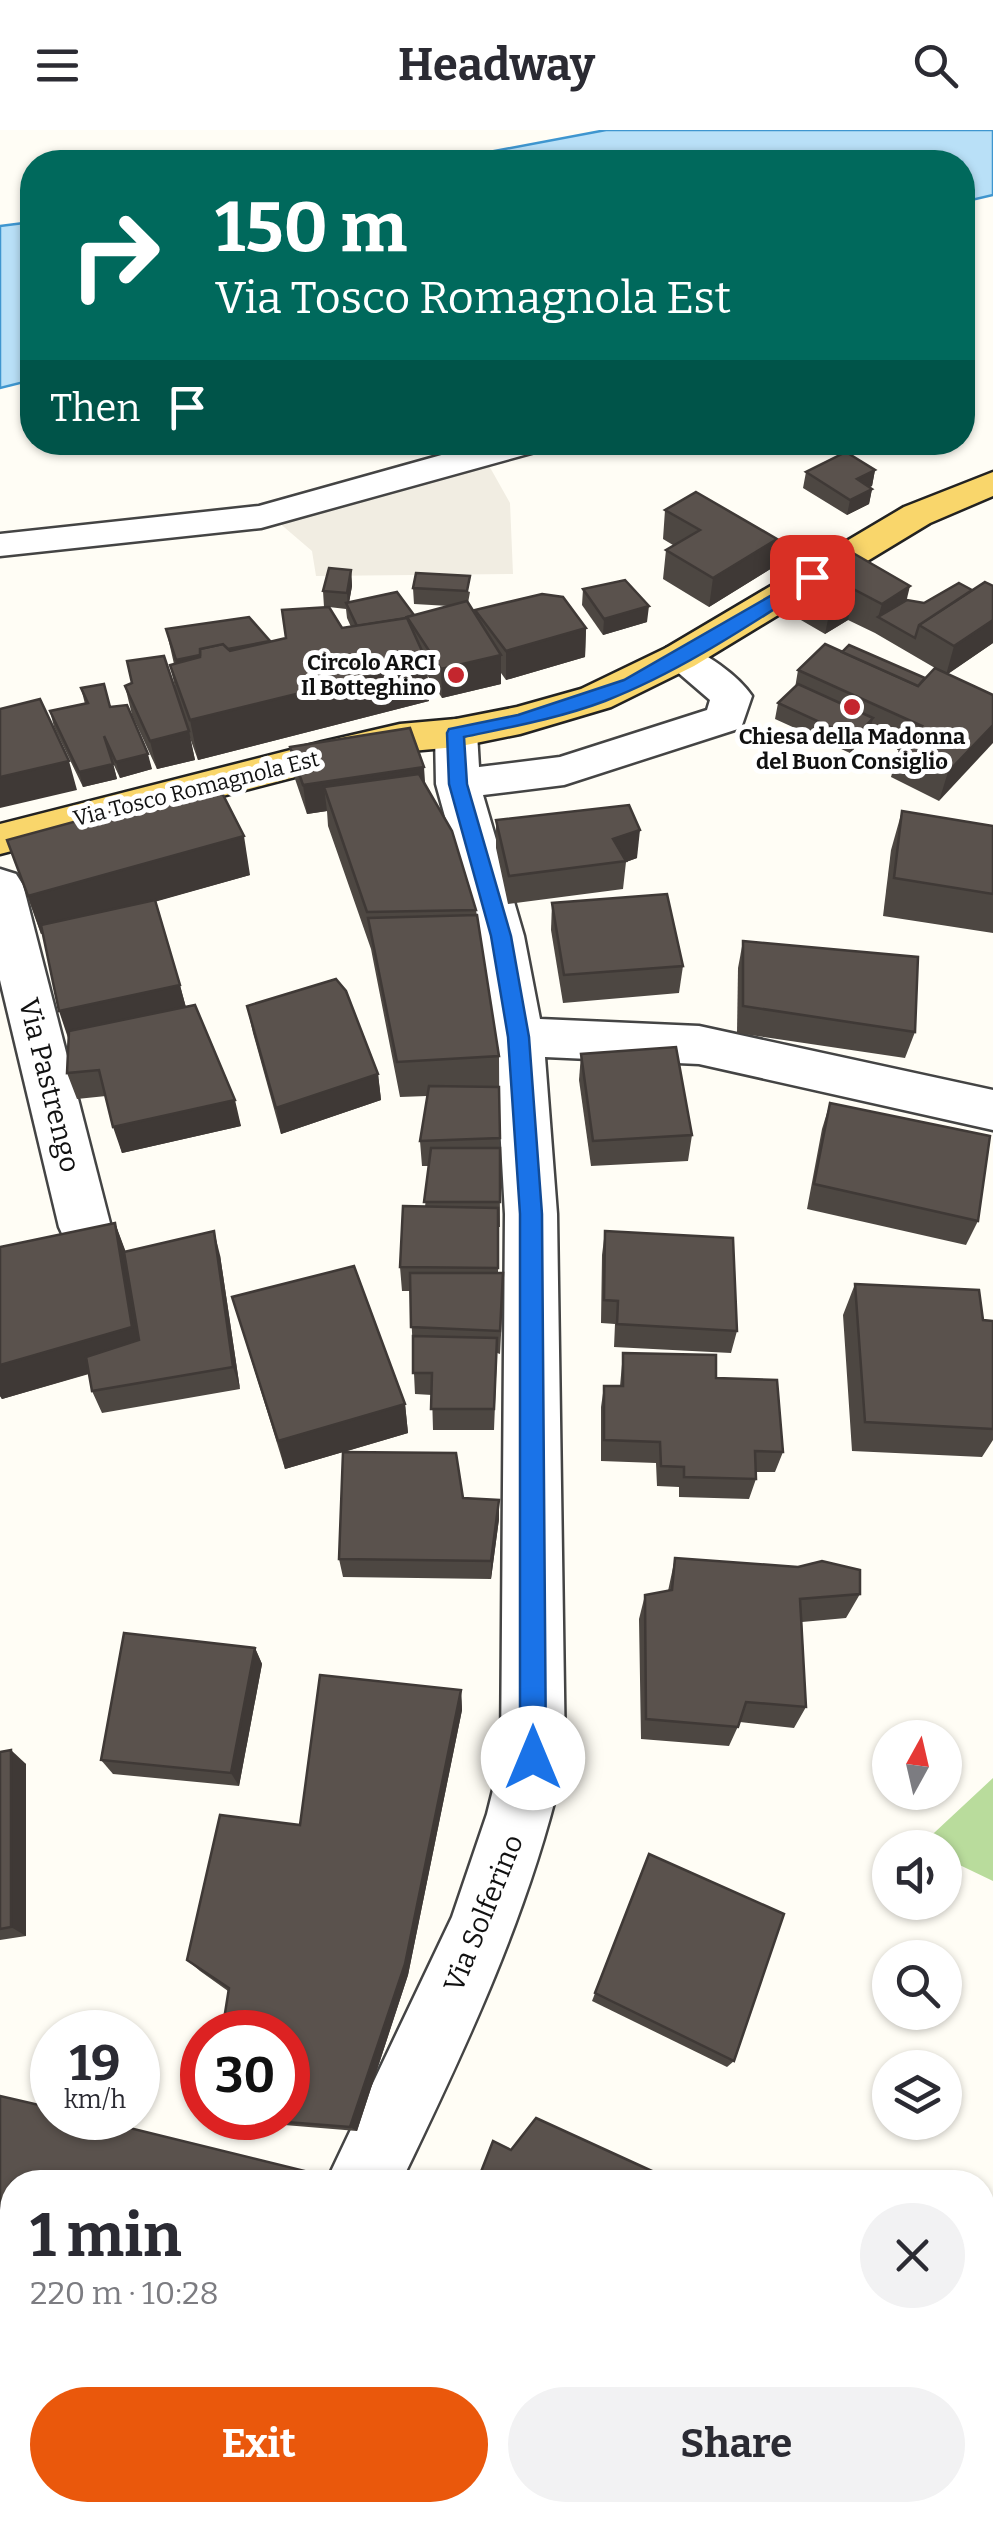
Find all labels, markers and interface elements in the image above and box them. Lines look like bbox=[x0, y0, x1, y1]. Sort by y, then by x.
icon: menu bbox=[30, 38, 85, 93]
text: Headway bbox=[398, 38, 595, 92]
icon: search bbox=[908, 38, 963, 93]
text: 150 m bbox=[215, 186, 407, 270]
icon: right bbox=[50, 190, 180, 320]
text: Via Tosco Romagnola Est bbox=[215, 271, 731, 325]
icon: arrive bbox=[160, 380, 215, 435]
text: Then bbox=[50, 385, 140, 431]
pin bbox=[770, 535, 855, 620]
icon: arrive bbox=[785, 550, 840, 605]
place label: Circolo ARCI Il Botteghino bbox=[301, 649, 436, 701]
marker: Circolo ARCI Il Botteghino bbox=[445, 664, 467, 686]
marker: Chiesa della Madonna del Buon Consiglio bbox=[841, 696, 863, 718]
place label: Chiesa della Madonna del Buon Consiglio bbox=[739, 723, 966, 775]
street label: Via Tosco Romagnola Est bbox=[70, 745, 322, 832]
street label: Via Pastrengo bbox=[12, 995, 87, 1175]
position arrow bbox=[481, 1706, 585, 1810]
north arrow bbox=[872, 1720, 962, 1810]
map controls bbox=[872, 1720, 962, 2140]
street label: Via Solferino bbox=[437, 1830, 530, 1997]
button: sound bbox=[872, 1830, 962, 1920]
button: search bbox=[872, 1940, 962, 2030]
speed limit sign: 30 bbox=[180, 2010, 310, 2140]
text: 19 bbox=[69, 2033, 121, 2093]
button: layers bbox=[872, 2050, 962, 2140]
text: km/h bbox=[64, 2085, 126, 2115]
text: 1 min bbox=[30, 2200, 182, 2272]
button: close bbox=[860, 2203, 965, 2308]
text: 220 m · 10:28 bbox=[30, 2274, 219, 2312]
button: Exit bbox=[30, 2387, 488, 2502]
button: Share bbox=[508, 2387, 965, 2502]

